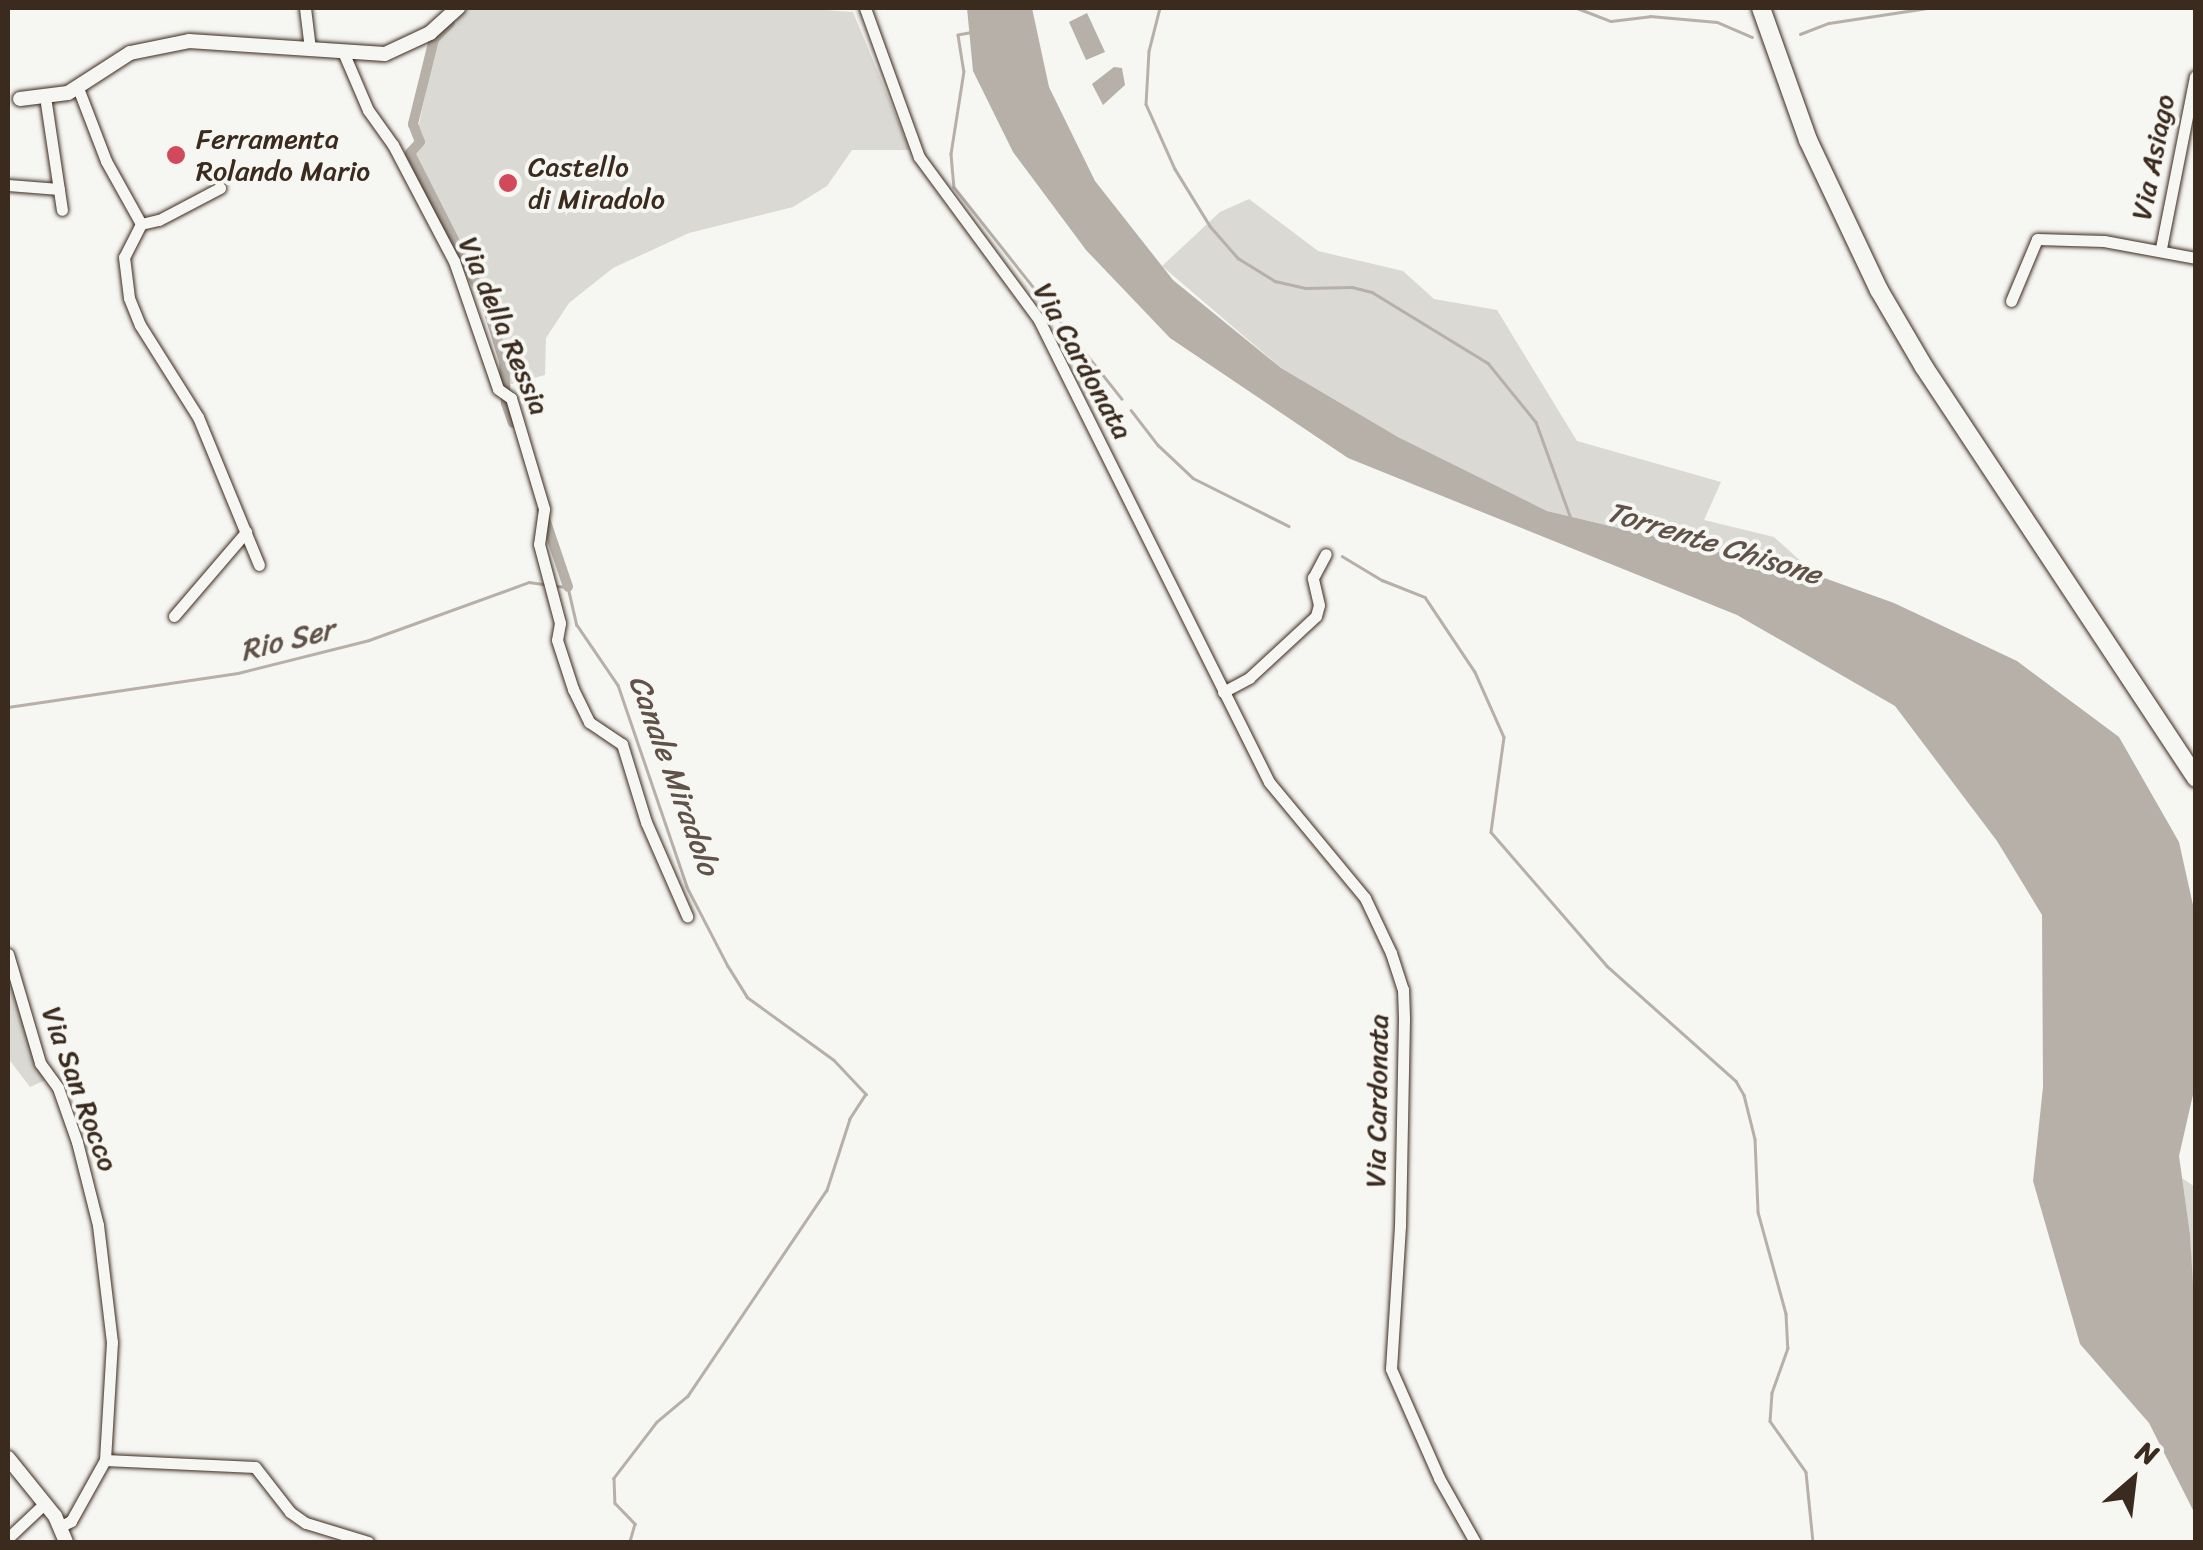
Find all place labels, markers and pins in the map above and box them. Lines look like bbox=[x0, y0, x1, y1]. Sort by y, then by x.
place label: Ferramenta Rolando Mario bbox=[196, 122, 370, 188]
marker: Ferramenta Rolando Mario bbox=[165, 144, 187, 166]
place label: Castello di Miradolo bbox=[528, 150, 665, 216]
marker: Castello di Miradolo bbox=[497, 172, 519, 194]

